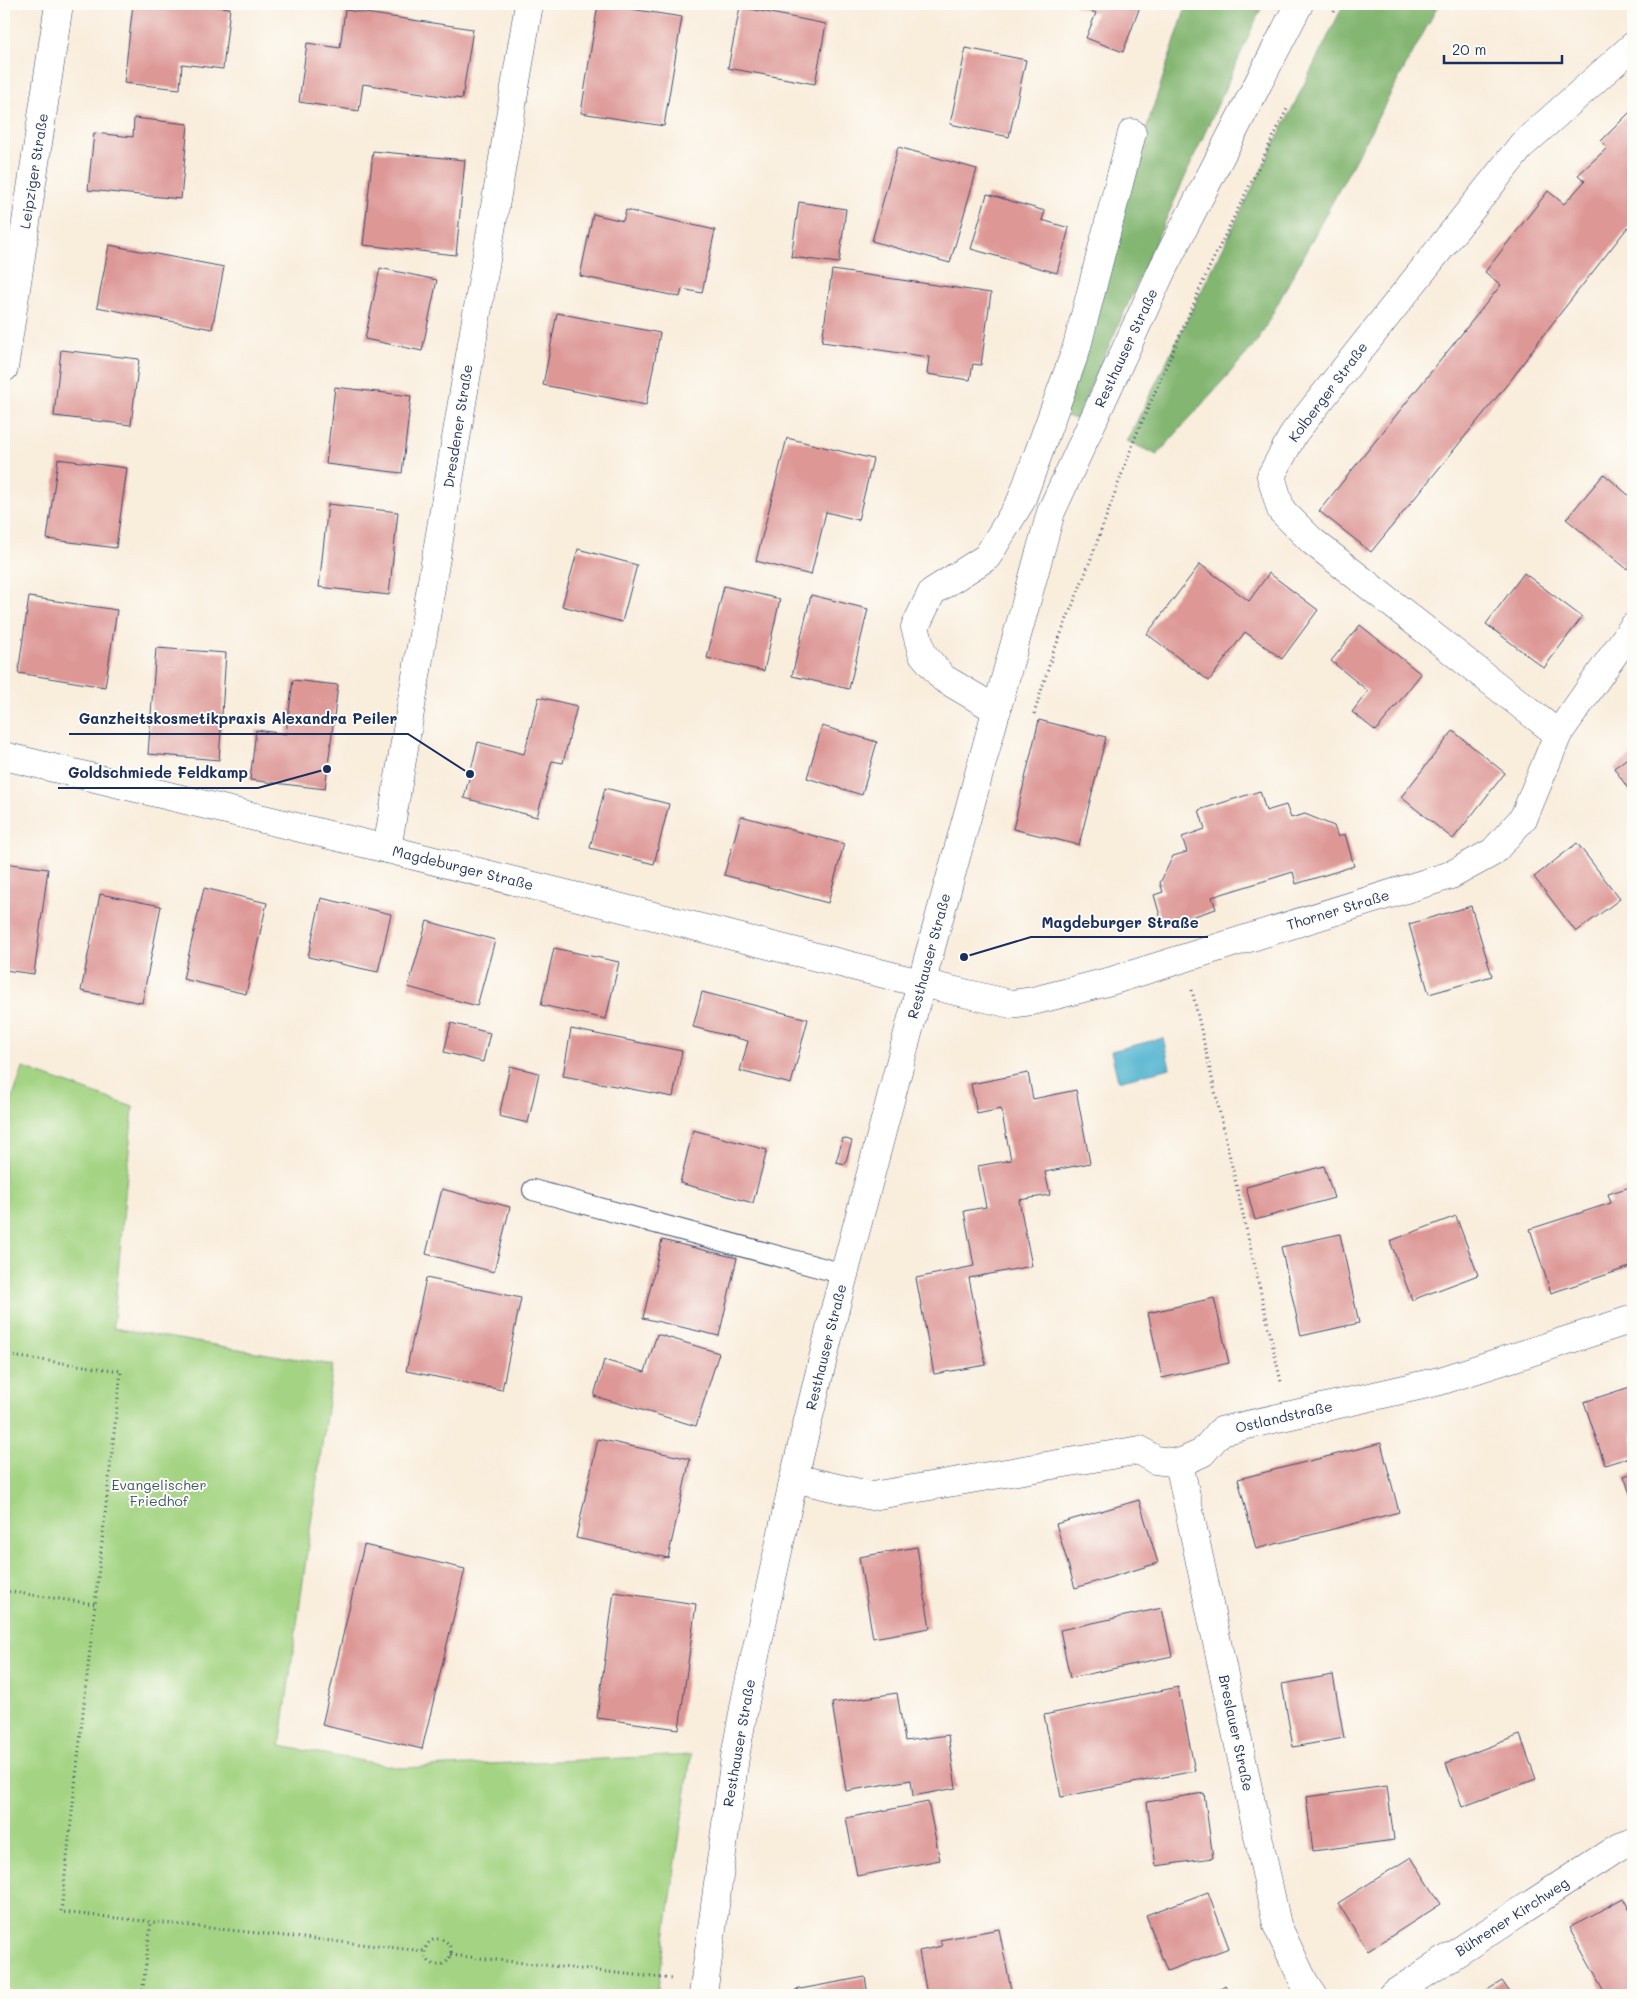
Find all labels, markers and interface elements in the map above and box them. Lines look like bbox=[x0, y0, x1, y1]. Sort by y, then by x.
scale bar bbox=[1444, 32, 1562, 64]
text: 20 m bbox=[1452, 39, 1486, 59]
street label: Leipziger Straße bbox=[15, 112, 52, 230]
street label: Resthauser Straße bbox=[1090, 285, 1161, 410]
street label: Kolberger Straße bbox=[1284, 338, 1371, 446]
street label: Dresdener Straße bbox=[438, 363, 477, 489]
callout: Ganzheitskosmetikpraxis Alexandra Peiler bbox=[69, 704, 408, 734]
text: Ganzheitskosmetikpraxis Alexandra Peiler bbox=[79, 708, 398, 728]
callout: Goldschmiede Feldkamp bbox=[58, 758, 258, 788]
text: Goldschmiede Feldkamp bbox=[68, 762, 248, 782]
street label: Magdeburger Straße bbox=[391, 841, 536, 894]
street label: Thorner Straße bbox=[1284, 885, 1391, 934]
street label: Resthauser Straße bbox=[903, 891, 954, 1021]
callout: Magdeburger Straße bbox=[1031, 907, 1208, 937]
text: Magdeburger Straße bbox=[1041, 912, 1199, 932]
street label: Resthauser Straße bbox=[801, 1282, 850, 1412]
street label: Ostlandstraße bbox=[1233, 1396, 1334, 1437]
park label: Evangelischer Friedhof bbox=[111, 1475, 207, 1510]
street label: Breslauer Straße bbox=[1215, 1673, 1258, 1793]
street label: Resthauser Straße bbox=[718, 1678, 759, 1808]
street label: Bührener Kirchweg bbox=[1451, 1873, 1572, 1960]

